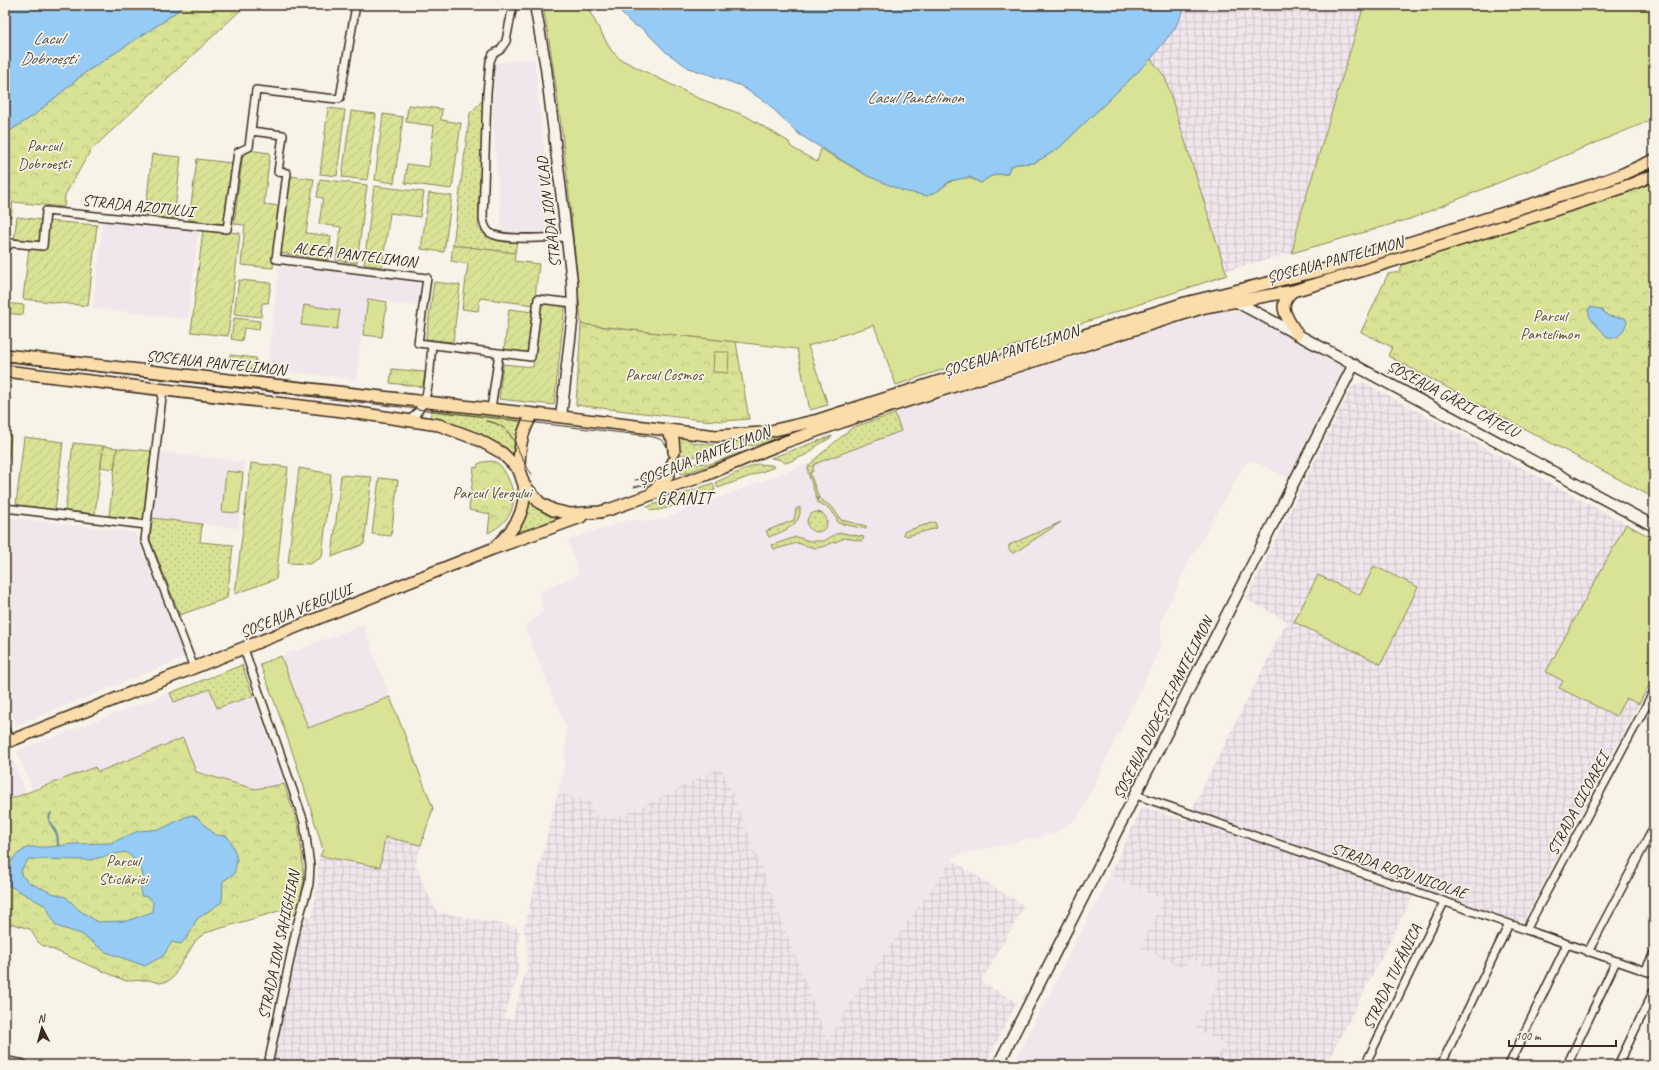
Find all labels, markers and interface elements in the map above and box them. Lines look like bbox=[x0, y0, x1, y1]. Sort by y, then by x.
water label: Lacul Dobroești bbox=[20, 28, 81, 69]
water label: Lacul Pantelimon bbox=[867, 87, 964, 108]
park label: Parcul Dobroești bbox=[18, 136, 72, 174]
street label: STRADA ION VLAD bbox=[532, 154, 566, 269]
street label: STRADA AZOTULUI bbox=[81, 190, 198, 222]
street label: ȘOSEAUA PANTELIMON bbox=[1265, 232, 1408, 288]
street label: ALEEA PANTELIMON bbox=[292, 238, 420, 273]
park label: Parcul Pantelimon bbox=[1520, 306, 1580, 344]
street label: ȘOSEAUA PANTELIMON bbox=[941, 320, 1083, 381]
street label: ȘOSEAUA PANTELIMON bbox=[145, 346, 289, 381]
street label: ȘOSEAUA GĂRII CĂȚELU bbox=[1384, 356, 1525, 444]
park label: Parcul Cosmos bbox=[625, 365, 704, 385]
street label: ȘOSEAUA PANTELIMON bbox=[635, 421, 775, 490]
park label: Parcul Vergului bbox=[452, 483, 534, 503]
district label: GRANIT bbox=[657, 488, 715, 509]
street label: ȘOSEAUA VERGULUI bbox=[237, 578, 358, 643]
street label: ȘOSEAUA DUDEȘTI-PANTELIMON bbox=[1108, 611, 1219, 802]
street label: STRADA CICOAREI bbox=[1543, 746, 1615, 859]
street label: STRADA ROȘU NICOLAE bbox=[1328, 838, 1472, 904]
park label: Parcul Sticlăriei bbox=[99, 851, 149, 889]
street label: STRADA ION SAHIGHIAN bbox=[254, 867, 305, 1021]
street label: STRADA TUFĂNICA bbox=[1358, 920, 1427, 1033]
north arrow bbox=[22, 1008, 62, 1048]
text: N bbox=[37, 1011, 47, 1025]
scale bar bbox=[1509, 1022, 1616, 1048]
text: 100 m bbox=[1515, 1028, 1542, 1044]

